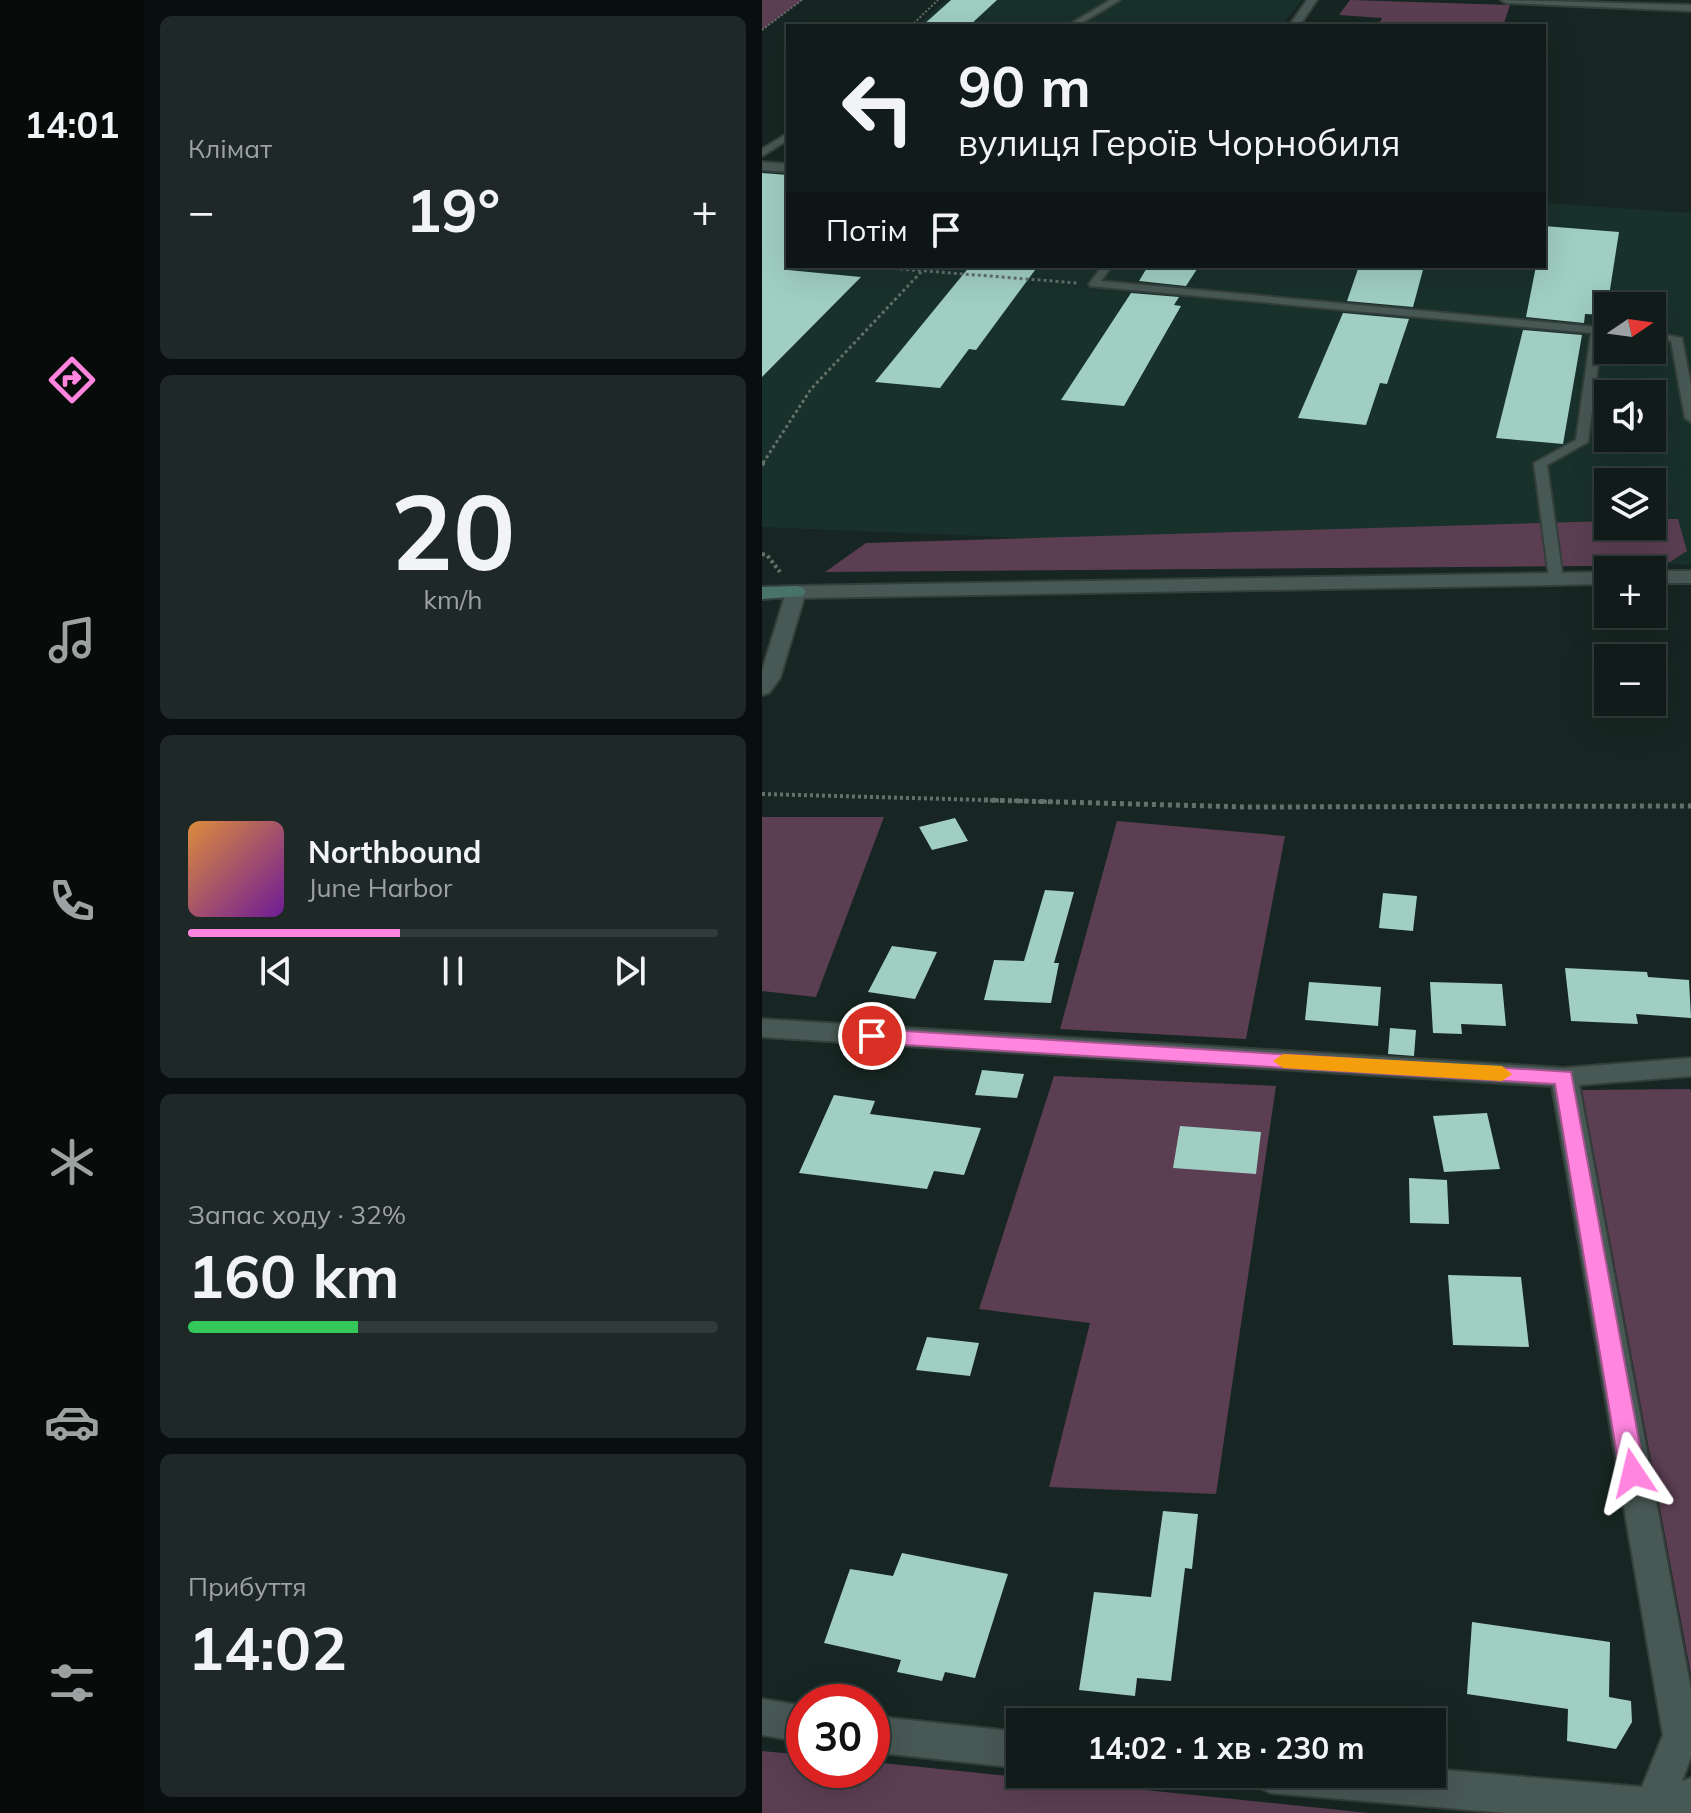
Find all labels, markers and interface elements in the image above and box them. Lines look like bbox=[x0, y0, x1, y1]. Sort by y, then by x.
text: 90 m bbox=[958, 51, 1091, 121]
icon: left bbox=[826, 56, 930, 160]
text: 14:01 bbox=[24, 102, 120, 147]
text: вулиця Героїв Чорнобиля bbox=[958, 120, 1401, 165]
text: Клімат bbox=[188, 132, 272, 165]
text: 19° bbox=[406, 172, 500, 247]
text: − bbox=[188, 183, 214, 238]
text: + bbox=[692, 183, 718, 238]
icon: arrive bbox=[924, 208, 968, 252]
text: Потім bbox=[826, 211, 908, 249]
north arrow bbox=[1594, 292, 1666, 364]
map controls bbox=[1594, 292, 1666, 716]
icon: directions bbox=[44, 352, 100, 408]
button: sound bbox=[1594, 380, 1666, 452]
text: 20 bbox=[391, 465, 515, 596]
button: layers bbox=[1594, 468, 1666, 540]
button: + bbox=[1594, 556, 1666, 628]
text: km/h bbox=[424, 583, 482, 616]
icon: music bbox=[44, 612, 100, 668]
button: − bbox=[1594, 644, 1666, 716]
text: Northbound bbox=[308, 833, 481, 871]
text: June Harbor bbox=[308, 871, 453, 904]
icon: phone bbox=[44, 873, 100, 929]
icon: previous bbox=[254, 949, 298, 993]
icon: pause bbox=[431, 949, 475, 993]
icon: next bbox=[608, 949, 652, 993]
pin bbox=[838, 1002, 906, 1070]
icon: arrive bbox=[850, 1014, 894, 1058]
icon: climate bbox=[44, 1134, 100, 1190]
text: Запас ходу · 32% bbox=[188, 1198, 406, 1231]
text: 160 km bbox=[188, 1238, 400, 1313]
icon: car bbox=[44, 1394, 100, 1450]
position arrow bbox=[1591, 1431, 1675, 1515]
text: Прибуття bbox=[188, 1570, 307, 1603]
text: 14:02 bbox=[188, 1610, 347, 1685]
icon: filters bbox=[44, 1655, 100, 1711]
speed limit sign: 30 bbox=[786, 1684, 890, 1788]
text: 14:02 · 1 хв · 230 m bbox=[1087, 1729, 1365, 1767]

